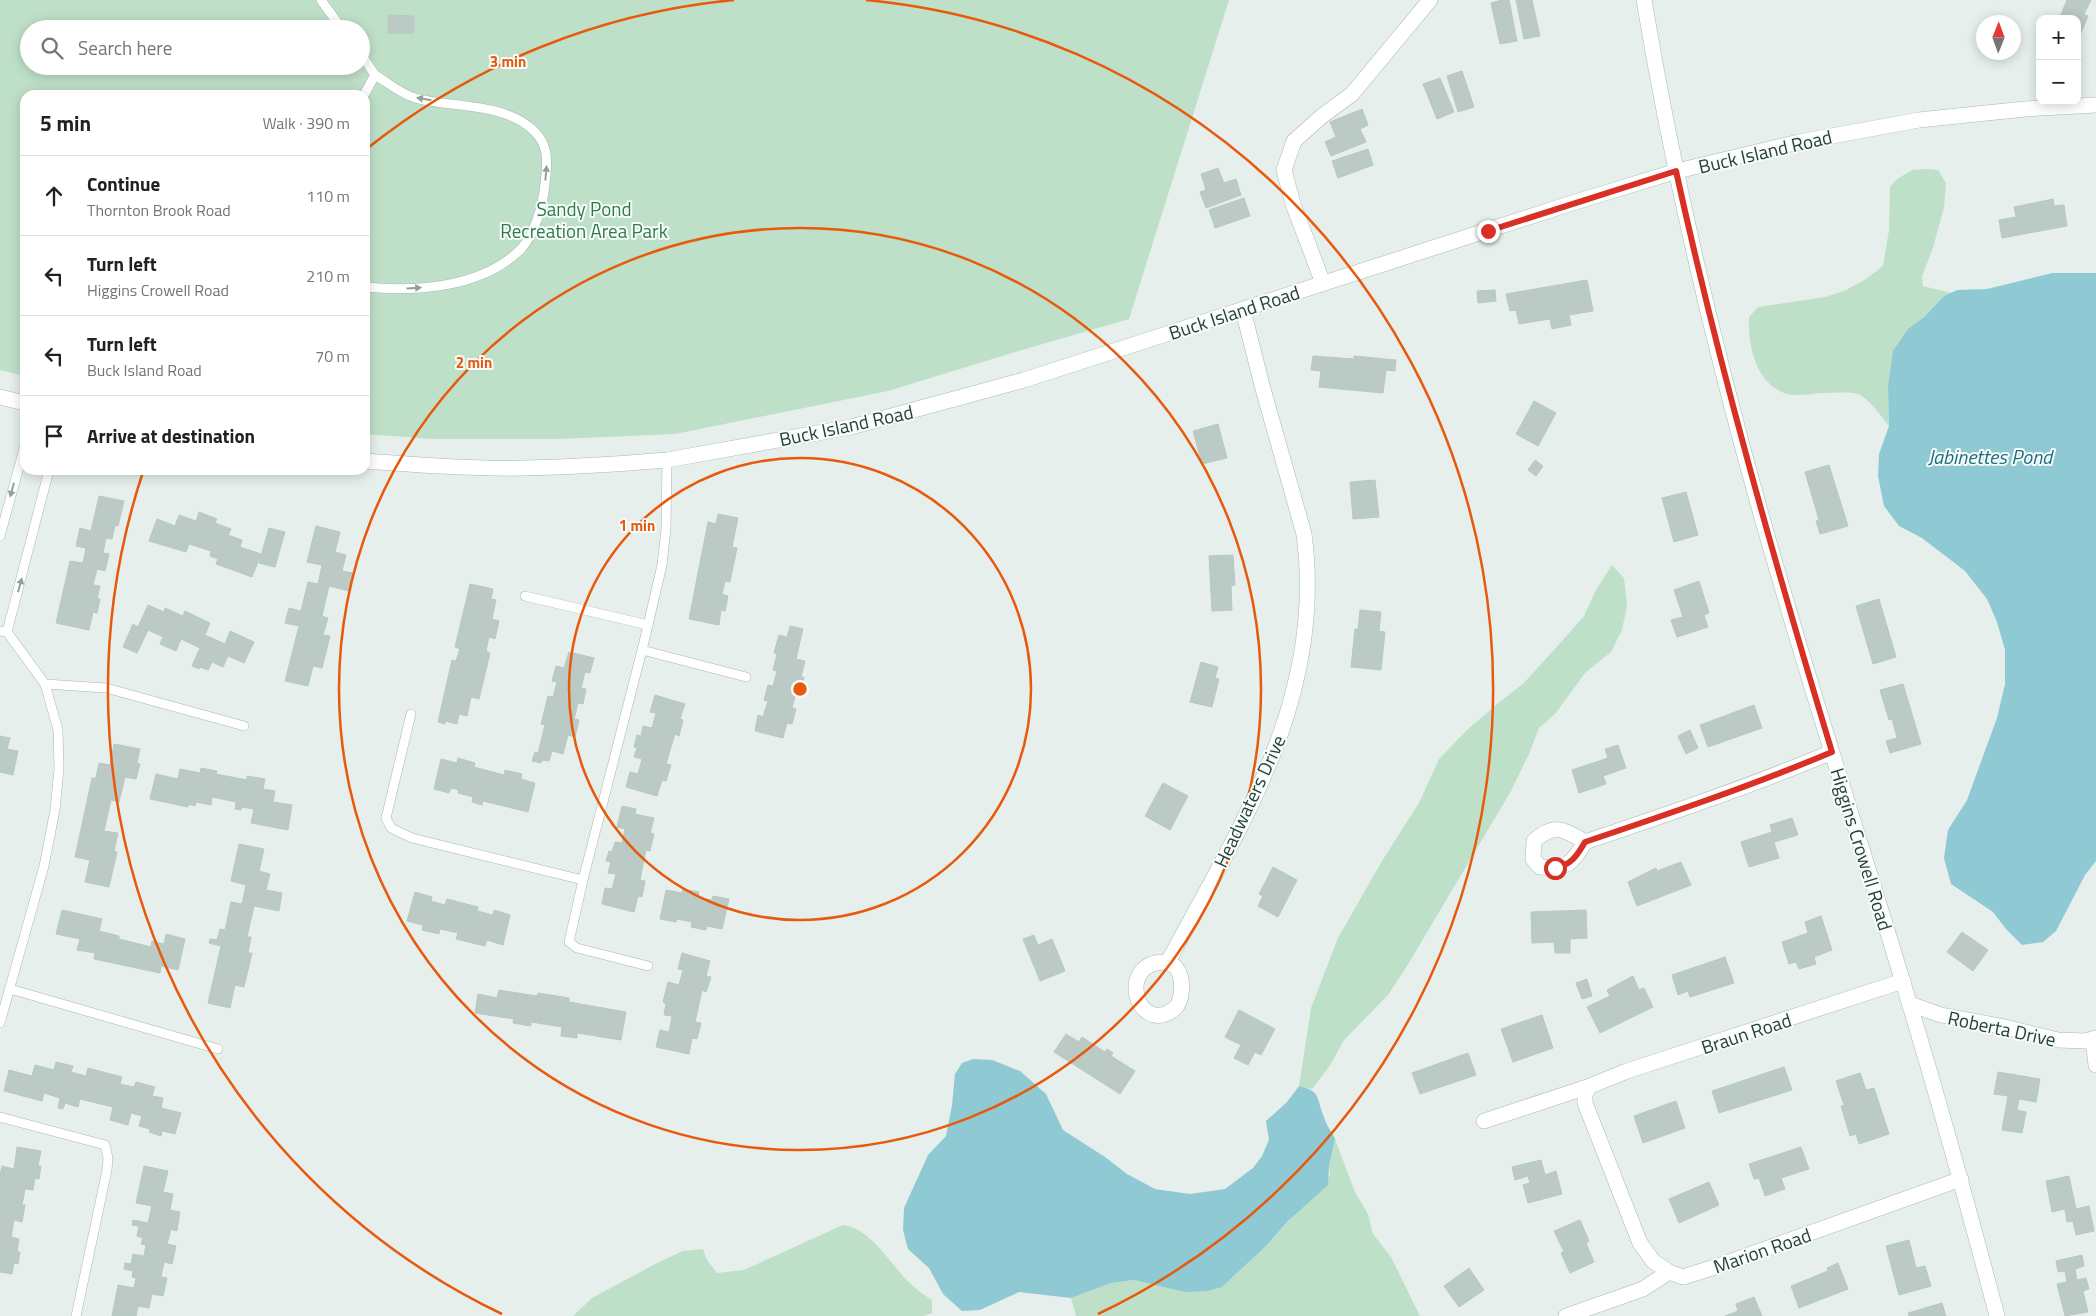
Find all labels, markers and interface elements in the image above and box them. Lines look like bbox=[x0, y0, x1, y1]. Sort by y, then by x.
north arrow bbox=[1976, 15, 2021, 60]
map controls bbox=[2036, 15, 2081, 105]
button: + bbox=[2036, 15, 2081, 60]
search box bbox=[20, 20, 370, 75]
text: Search here bbox=[78, 33, 172, 62]
icon: search bbox=[38, 34, 66, 62]
text: 3 min bbox=[490, 50, 526, 73]
button: − bbox=[2036, 60, 2081, 105]
one-way arrow bbox=[416, 95, 432, 103]
text: 5 min bbox=[40, 107, 91, 139]
text: Walk · 390 m bbox=[262, 111, 350, 135]
street label: Buck Island Road bbox=[1695, 122, 1835, 180]
one-way arrow bbox=[542, 165, 550, 181]
text: Continue bbox=[87, 169, 160, 198]
icon: ahead bbox=[40, 182, 68, 210]
text: 110 m bbox=[306, 184, 350, 208]
park label: Sandy Pond Recreation Area Park bbox=[500, 194, 668, 245]
text: Thornton Brook Road bbox=[87, 198, 231, 222]
route end bbox=[1477, 220, 1500, 243]
text: Turn left bbox=[87, 249, 157, 278]
icon: left bbox=[40, 262, 68, 290]
text: 210 m bbox=[306, 264, 350, 288]
street label: Buck Island Road bbox=[1165, 277, 1303, 347]
text: Higgins Crowell Road bbox=[87, 278, 229, 302]
one-way arrow bbox=[406, 283, 422, 291]
text: Turn left bbox=[87, 329, 157, 358]
icon: left bbox=[40, 342, 68, 370]
text: 70 m bbox=[315, 344, 350, 368]
text: 2 min bbox=[456, 351, 492, 374]
text: Buck Island Road bbox=[87, 358, 202, 382]
street label: Buck Island Road bbox=[776, 397, 916, 453]
text: Arrive at destination bbox=[87, 421, 255, 450]
icon: arrive bbox=[40, 422, 68, 450]
water label: Jabinettes Pond bbox=[1928, 441, 2054, 472]
one-way arrow bbox=[8, 483, 16, 498]
text: 1 min bbox=[619, 514, 655, 537]
one-way arrow bbox=[16, 578, 24, 593]
centre of rings bbox=[791, 680, 809, 698]
street label: Headwaters Drive bbox=[1206, 730, 1292, 872]
street label: Higgins Crowell Road bbox=[1823, 764, 1901, 934]
route start bbox=[1544, 857, 1567, 880]
street label: Roberta Drive bbox=[1945, 1002, 2059, 1054]
street label: Braun Road bbox=[1697, 1005, 1795, 1061]
street label: Marion Road bbox=[1709, 1220, 1815, 1280]

